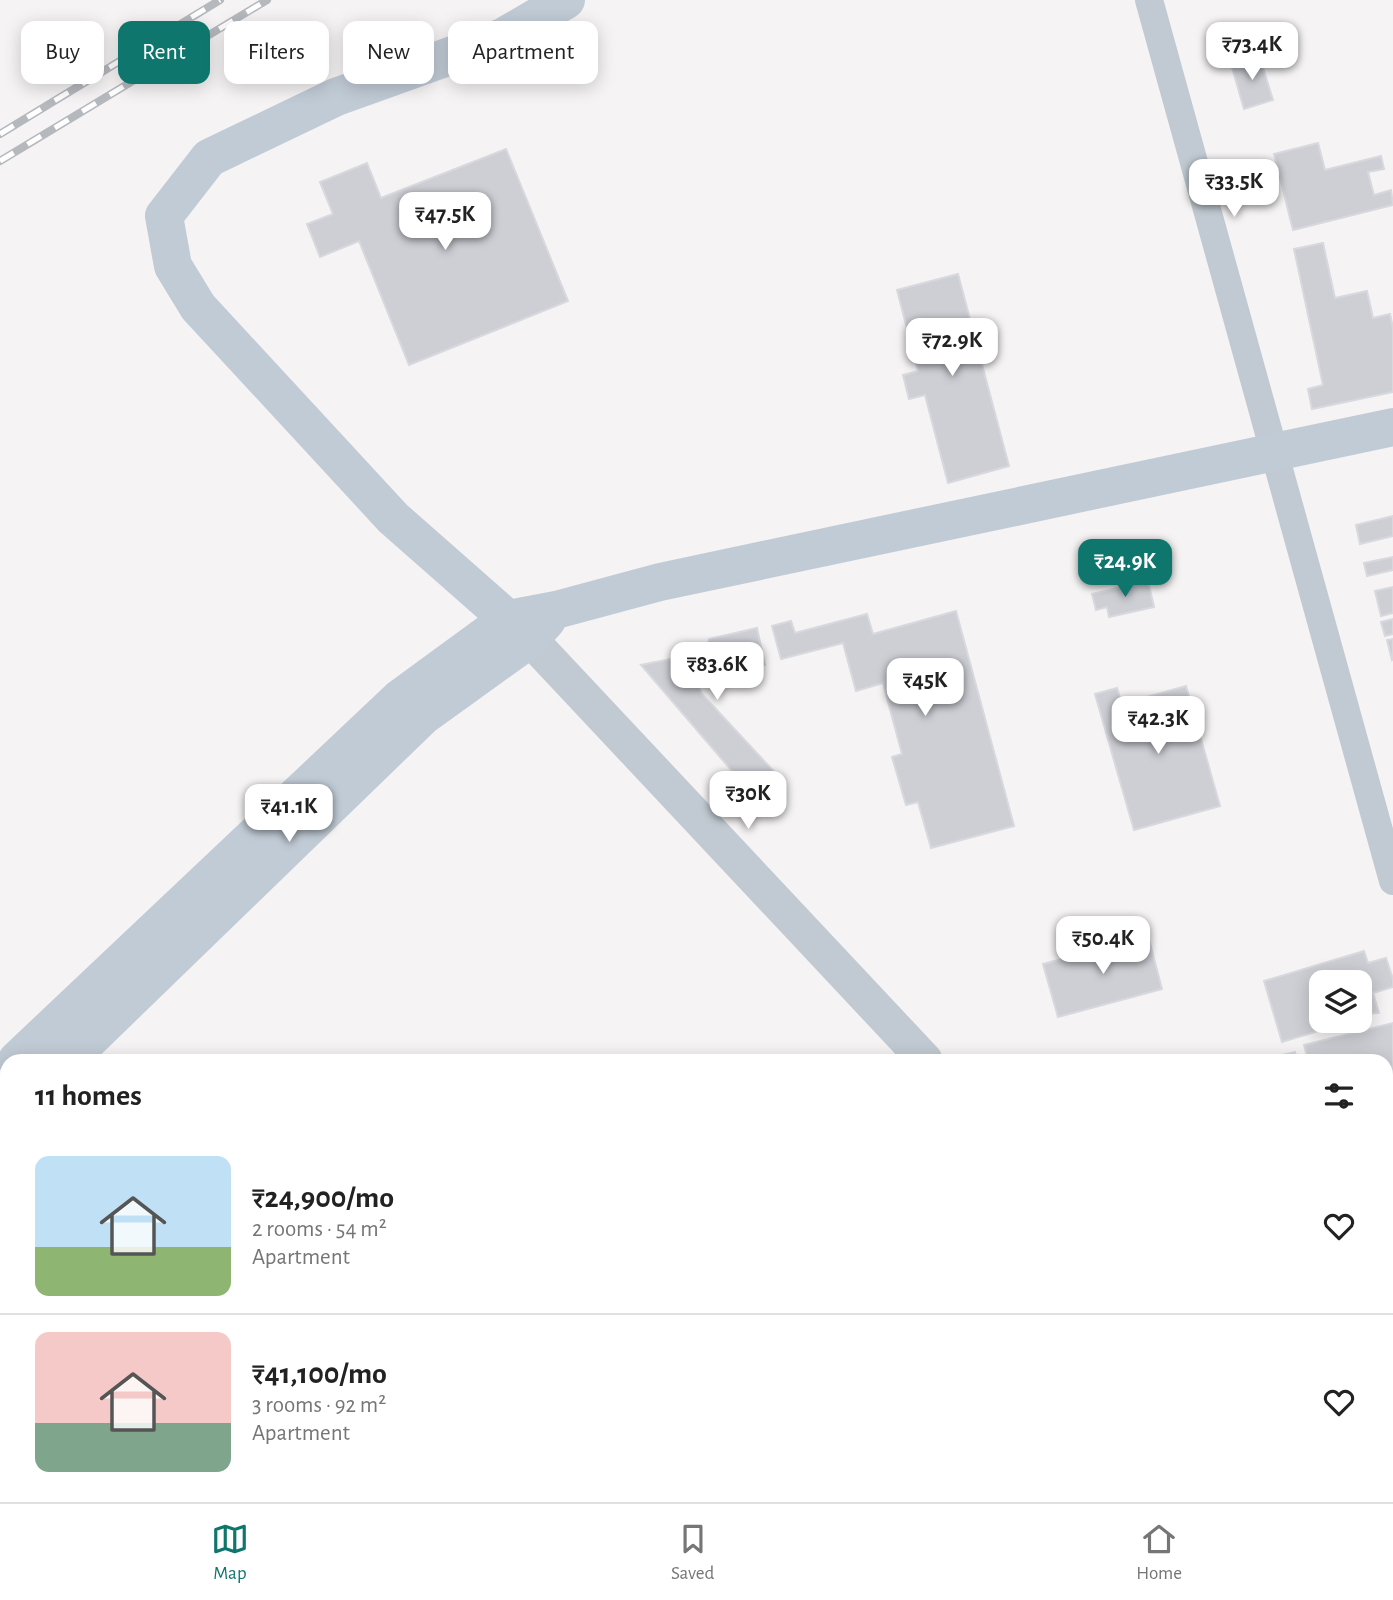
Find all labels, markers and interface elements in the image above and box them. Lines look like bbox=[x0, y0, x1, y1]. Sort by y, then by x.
chip: Buy bbox=[21, 21, 104, 84]
chip: Rent bbox=[118, 21, 210, 84]
chip: Filters bbox=[224, 21, 329, 84]
chip: New bbox=[343, 21, 434, 84]
chip: Apartment bbox=[448, 21, 598, 84]
pin: ₹73.4K bbox=[1195, 22, 1309, 82]
text: ₹73.4K bbox=[1222, 33, 1282, 56]
pin: ₹33.5K bbox=[1177, 160, 1291, 219]
text: ₹33.5K bbox=[1205, 170, 1263, 193]
pin: ₹47.5K bbox=[388, 192, 502, 252]
text: ₹47.5K bbox=[415, 203, 475, 226]
pin: ₹72.9K bbox=[895, 318, 1009, 378]
text: ₹72.9K bbox=[922, 329, 982, 352]
pin: ₹24.9K bbox=[1068, 540, 1182, 599]
text: ₹24.9K bbox=[1094, 550, 1156, 573]
pin: ₹83.6K bbox=[660, 642, 774, 702]
text: ₹83.6K bbox=[687, 653, 747, 676]
pin: ₹45K bbox=[884, 658, 966, 718]
text: ₹45K bbox=[903, 669, 947, 692]
pin: ₹42.3K bbox=[1101, 696, 1215, 756]
text: ₹42.3K bbox=[1128, 707, 1188, 730]
pin: ₹30K bbox=[707, 772, 789, 831]
text: ₹30K bbox=[726, 782, 770, 805]
pin: ₹41.1K bbox=[232, 784, 346, 844]
text: ₹41.1K bbox=[261, 795, 317, 818]
pin: ₹50.4K bbox=[1046, 916, 1160, 976]
text: ₹50.4K bbox=[1072, 927, 1134, 950]
map controls bbox=[1309, 970, 1372, 1033]
button: layers bbox=[1309, 970, 1372, 1033]
icon: filters bbox=[1320, 1077, 1358, 1115]
text: 11 homes bbox=[35, 1081, 142, 1111]
text: ₹24,900/mo bbox=[252, 1183, 394, 1213]
icon: home bbox=[91, 1184, 175, 1268]
icon: heart bbox=[1320, 1207, 1358, 1245]
text: 2 rooms · 54 m² bbox=[252, 1218, 387, 1241]
text: Apartment bbox=[252, 1246, 350, 1269]
text: ₹41,100/mo bbox=[252, 1359, 387, 1389]
icon: home bbox=[91, 1360, 175, 1444]
icon: heart bbox=[1320, 1383, 1358, 1421]
text: 3 rooms · 92 m² bbox=[252, 1394, 386, 1417]
text: Apartment bbox=[252, 1422, 350, 1445]
tab: Map bbox=[211, 1520, 249, 1585]
tab: Saved bbox=[671, 1520, 714, 1585]
tab: Home bbox=[1136, 1520, 1182, 1585]

